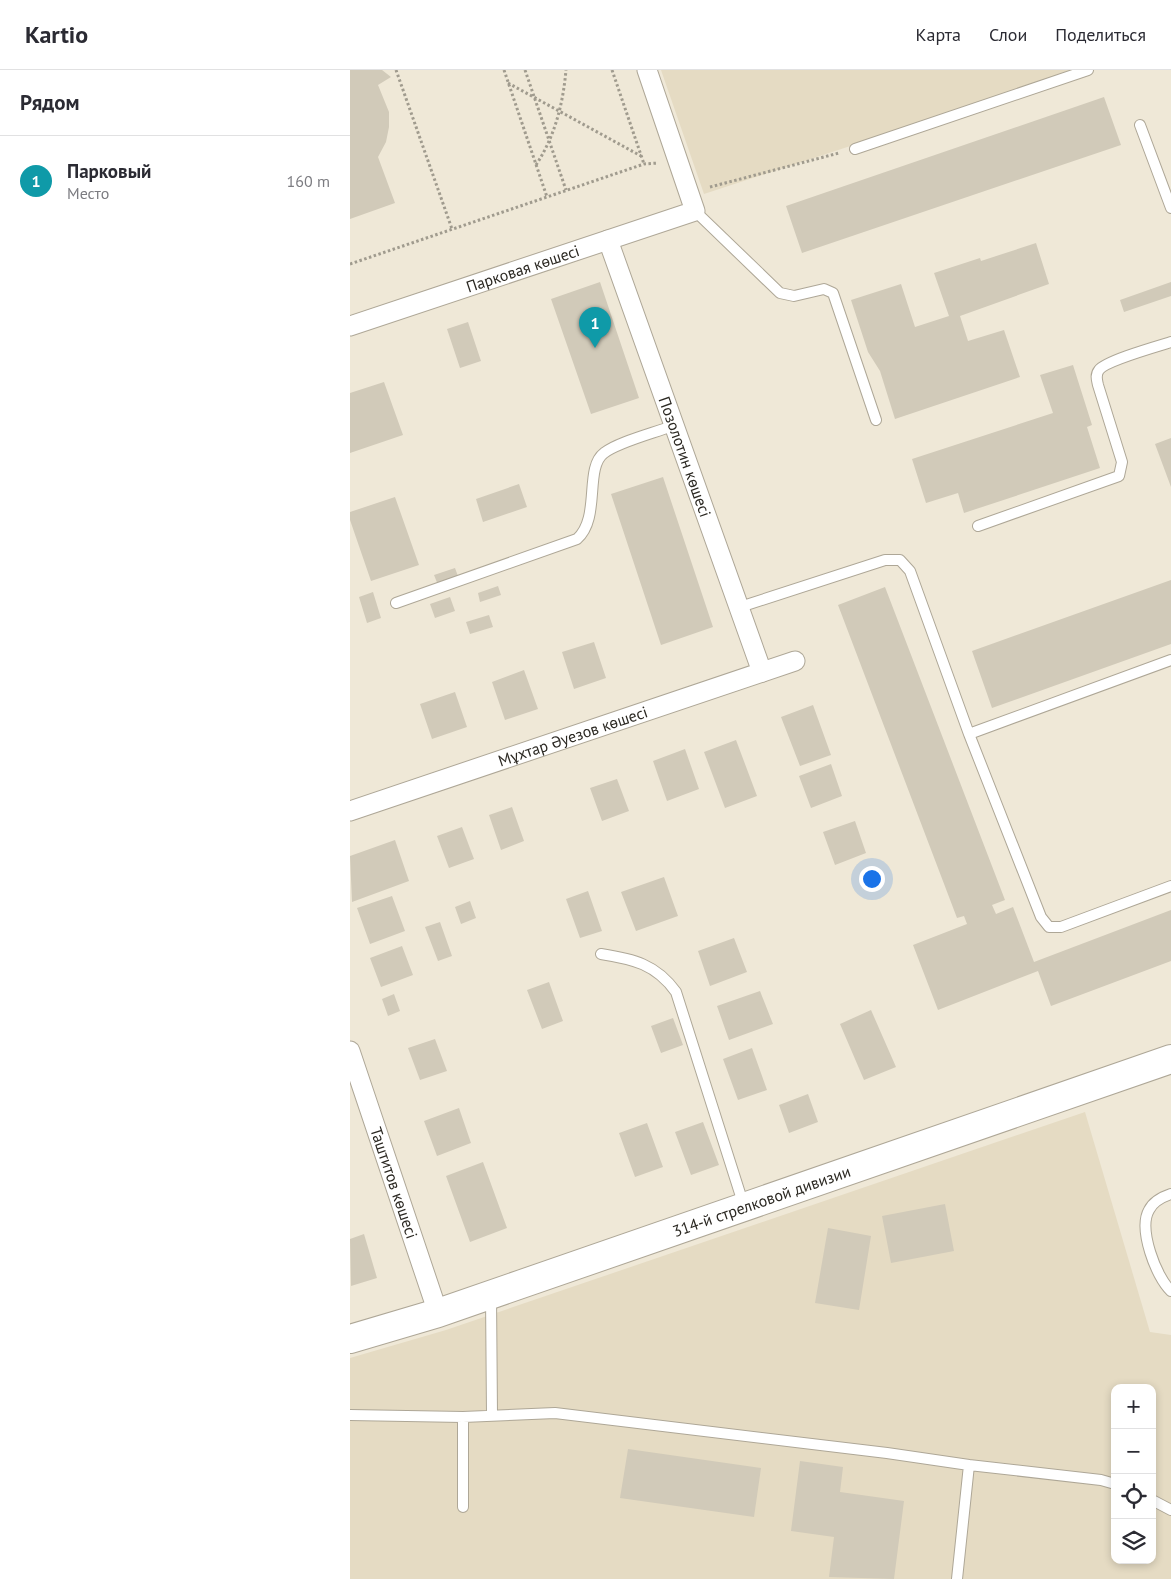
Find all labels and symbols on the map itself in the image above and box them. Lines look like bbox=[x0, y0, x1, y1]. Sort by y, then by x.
street label: Парковая көшесі bbox=[463, 240, 582, 297]
pin: 1 bbox=[579, 307, 611, 348]
street label: Позолотин көшесі bbox=[655, 394, 716, 520]
street label: Мұхтар Әуезов көшесі bbox=[495, 701, 650, 770]
your location bbox=[859, 866, 885, 892]
street label: Таштитов көшесі bbox=[366, 1124, 422, 1241]
street label: 314-й стрелковой дивизии bbox=[670, 1161, 853, 1241]

